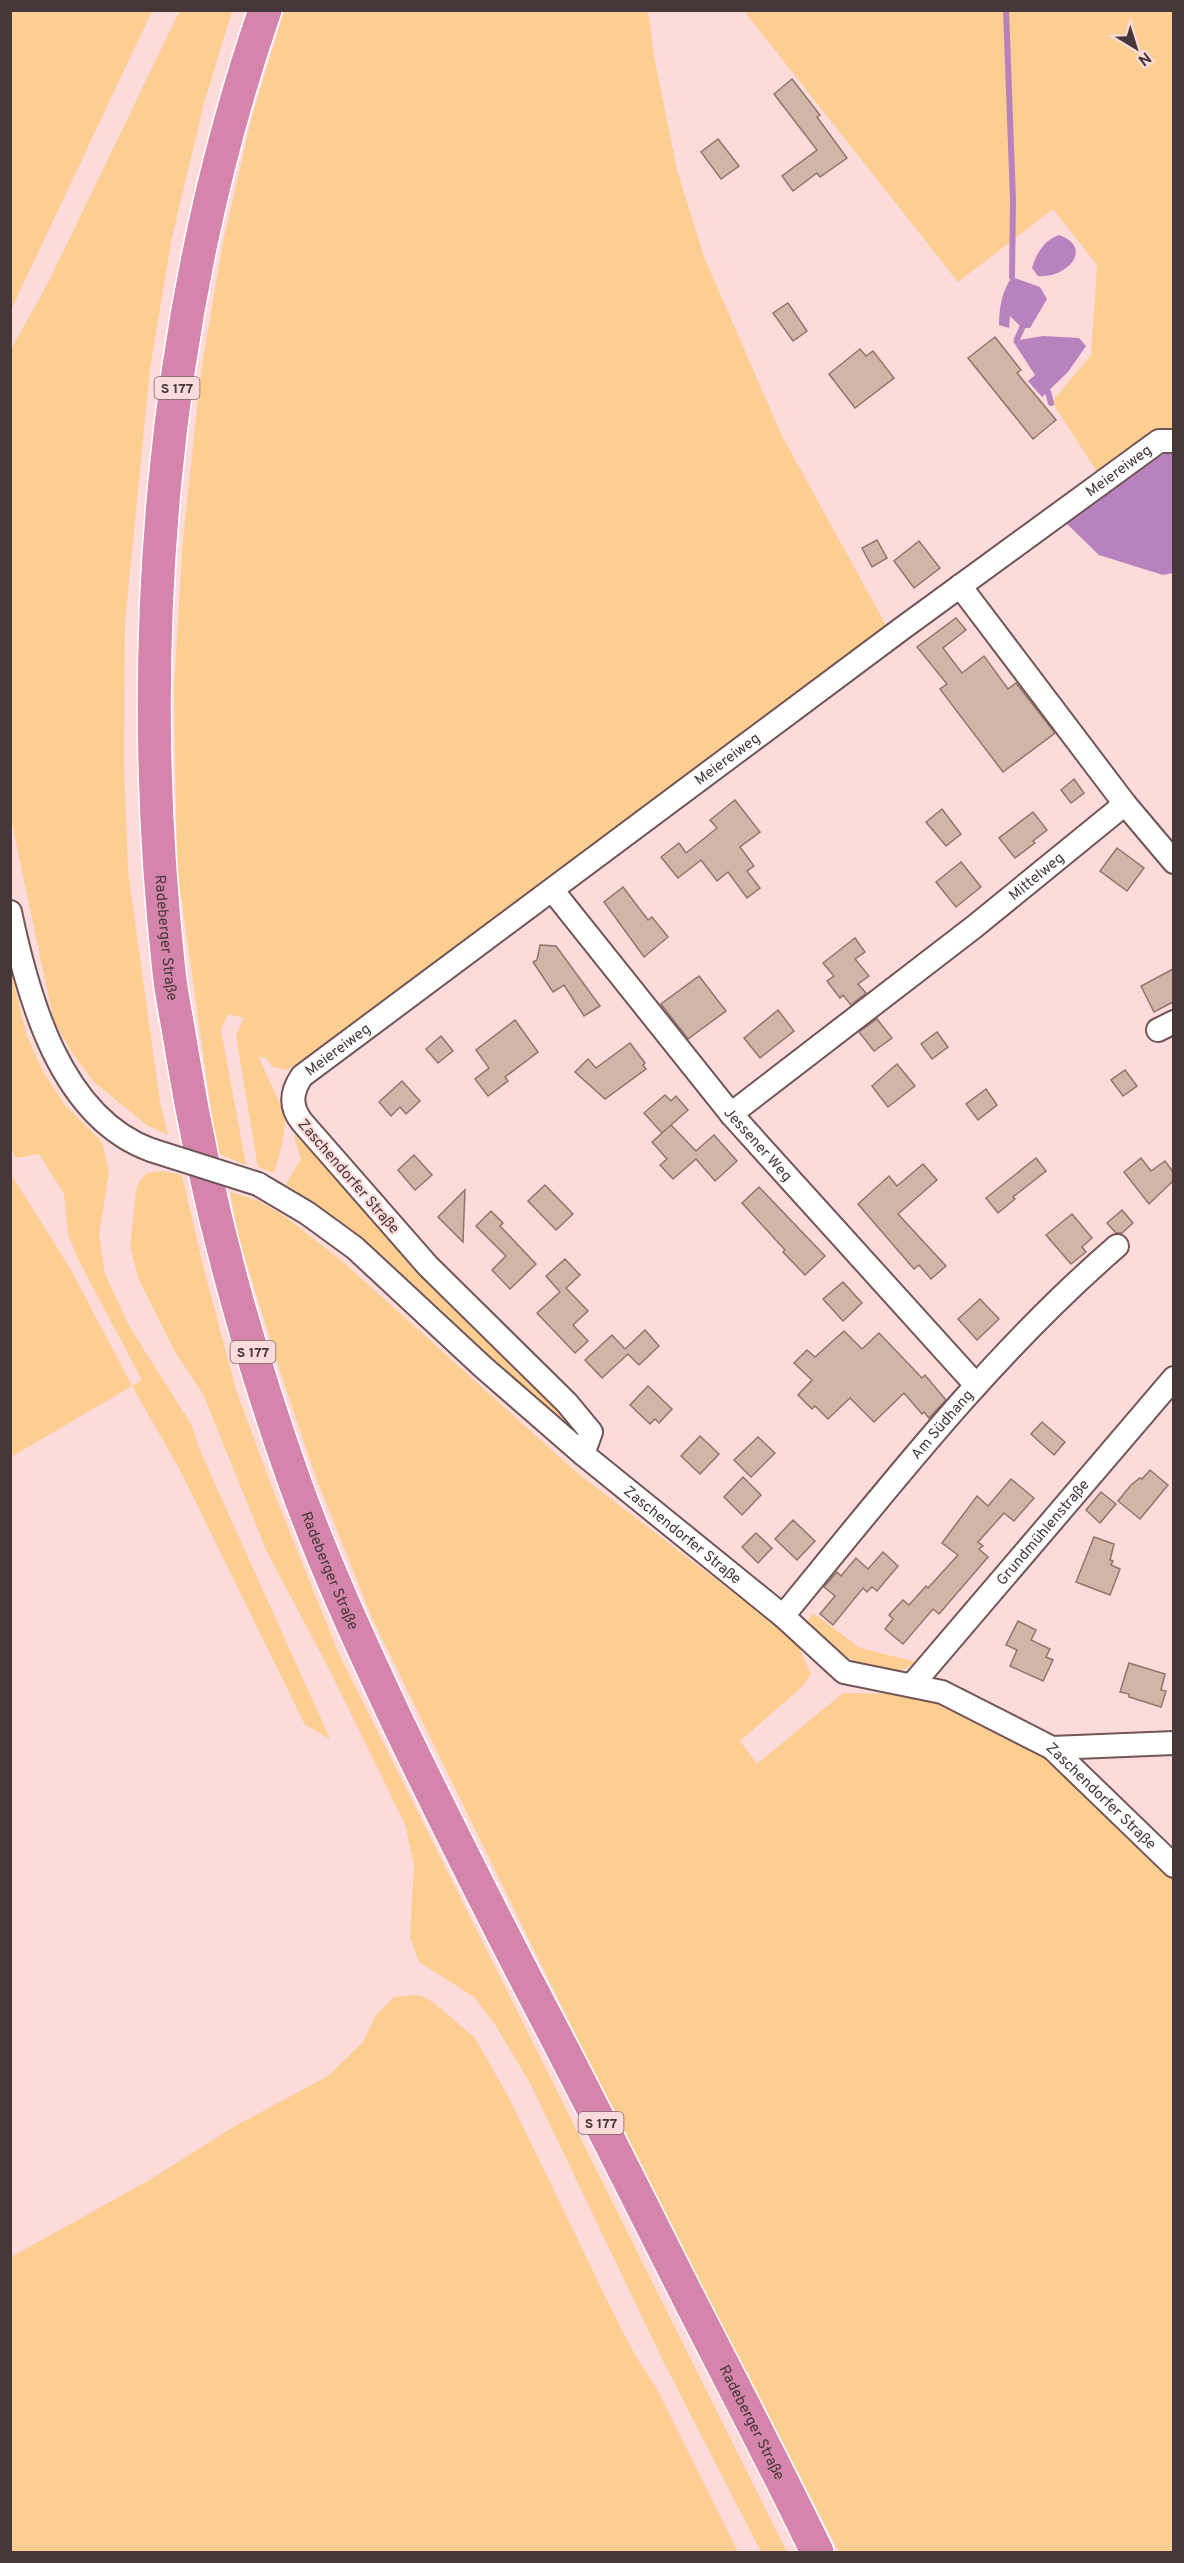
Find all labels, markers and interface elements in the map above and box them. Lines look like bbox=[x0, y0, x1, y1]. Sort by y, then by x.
north arrow bbox=[1106, 18, 1166, 78]
text: N bbox=[1133, 47, 1155, 70]
road number: S 177 bbox=[154, 377, 200, 399]
street label: Meiereiweg bbox=[1083, 441, 1156, 502]
street label: Meiereiweg bbox=[692, 729, 765, 791]
street label: Mittelweg bbox=[1006, 849, 1069, 906]
street label: Radeberger Straße bbox=[149, 874, 181, 1002]
street label: Meiereiweg bbox=[302, 1020, 375, 1081]
street label: Jessener Weg bbox=[719, 1104, 796, 1186]
street label: Zaschendorfer Straße bbox=[293, 1116, 403, 1238]
road number: S 177 bbox=[230, 1341, 276, 1363]
street label: Am Südhang bbox=[908, 1387, 978, 1464]
street label: Grundmühlenstraße bbox=[993, 1476, 1094, 1590]
street label: Zaschendorfer Straße bbox=[619, 1483, 745, 1589]
street label: Radeberger Straße bbox=[295, 1509, 362, 1633]
street label: Zaschendorfer Straße bbox=[1041, 1739, 1160, 1855]
road number: S 177 bbox=[578, 2112, 624, 2134]
street label: Radeberger Straße bbox=[714, 2362, 788, 2484]

